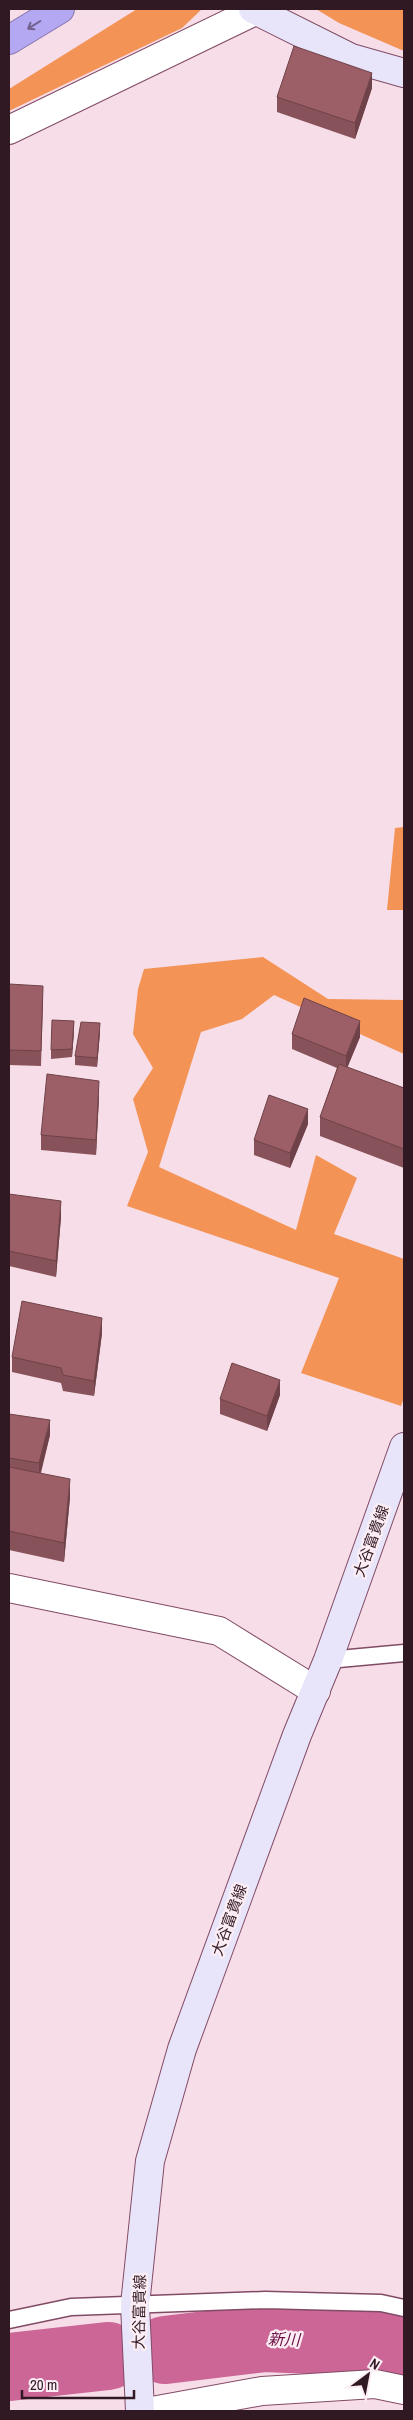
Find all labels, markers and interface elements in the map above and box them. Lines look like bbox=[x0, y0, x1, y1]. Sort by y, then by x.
one-way arrow bbox=[28, 20, 42, 30]
street label: 大谷富貴線 bbox=[348, 1502, 394, 1580]
street label: 大谷富貴線 bbox=[206, 1881, 252, 1959]
street label: 大谷富貴線 bbox=[128, 2274, 150, 2350]
water label: 新川 bbox=[268, 2327, 302, 2351]
north arrow bbox=[343, 2350, 393, 2400]
text: N bbox=[367, 2354, 383, 2374]
scale bar bbox=[22, 2368, 135, 2400]
text: 20 m bbox=[30, 2374, 57, 2395]

